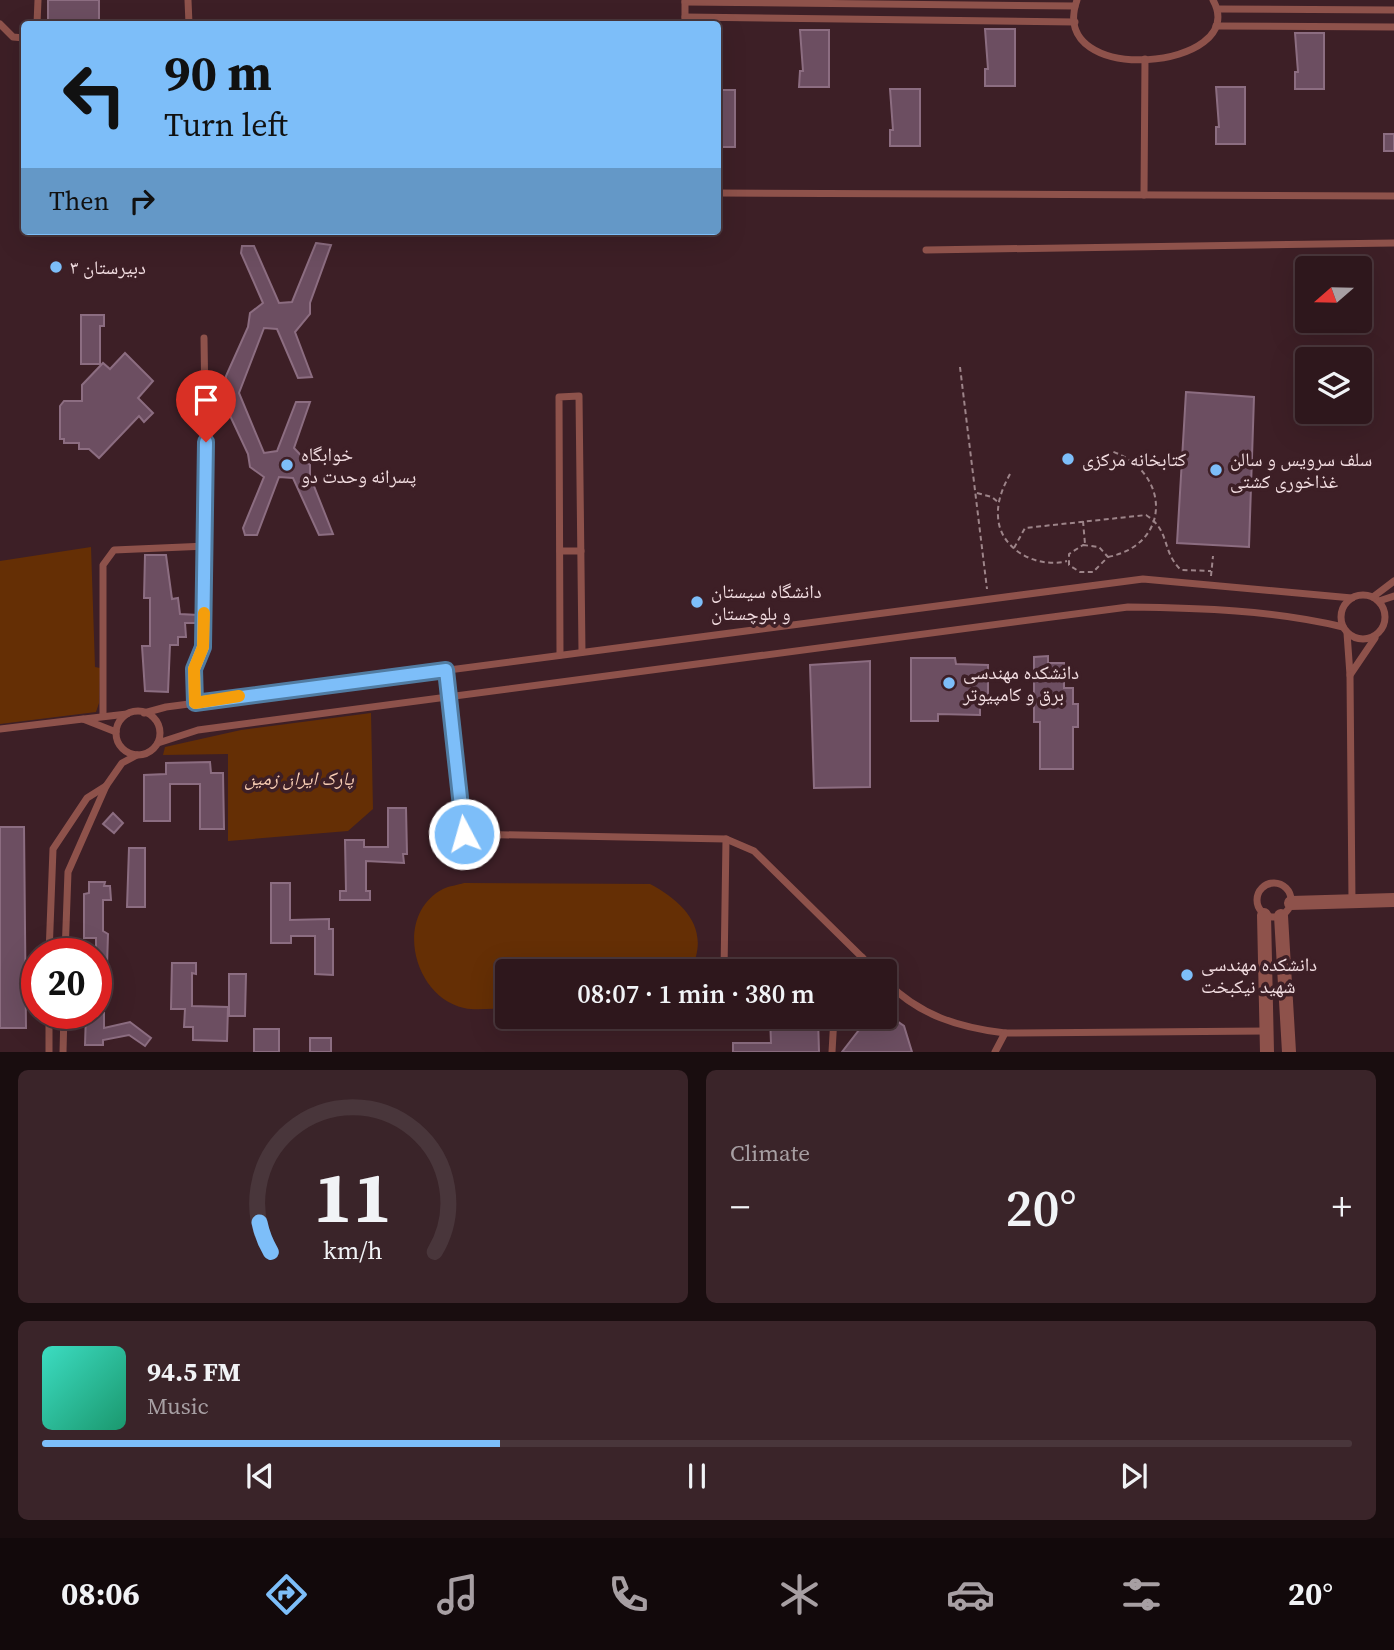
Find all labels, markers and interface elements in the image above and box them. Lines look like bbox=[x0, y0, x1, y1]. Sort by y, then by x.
text: 90 m bbox=[164, 39, 272, 106]
icon: left bbox=[49, 49, 140, 140]
text: Turn left bbox=[164, 103, 288, 147]
icon: right bbox=[123, 182, 161, 220]
text: Then bbox=[49, 183, 109, 219]
place label: دبیرستان ۳ bbox=[70, 254, 146, 280]
north arrow bbox=[1295, 256, 1372, 332]
map controls bbox=[1295, 256, 1372, 424]
marker: دبیرستان ۳ bbox=[48, 259, 64, 275]
button: layers bbox=[1295, 347, 1372, 424]
pin bbox=[176, 370, 236, 442]
icon: arrive bbox=[187, 381, 225, 419]
place label: خوابگاه پسرانه وحدت دو bbox=[301, 441, 416, 489]
place label: کتابخانه مرکزی bbox=[1082, 446, 1186, 472]
place label: سلف سرویس و سالن غذاخوری کشتی bbox=[1230, 446, 1372, 494]
marker: کتابخانه مرکزی bbox=[1060, 451, 1076, 467]
marker: خوابگاه پسرانه وحدت دو bbox=[279, 457, 295, 473]
marker: سلف سرویس و سالن غذاخوری کشتی bbox=[1208, 462, 1224, 478]
place label: دانشگاه سیستان و بلوچستان bbox=[711, 578, 822, 626]
marker: دانشگاه سیستان و بلوچستان bbox=[689, 594, 705, 610]
place label: دانشکده مهندسی برق و کامپیوتر bbox=[962, 659, 1079, 707]
marker: دانشکده مهندسی برق و کامپیوتر bbox=[941, 675, 957, 691]
park label: پارک ایران زمین bbox=[244, 765, 354, 791]
position arrow bbox=[427, 797, 501, 871]
speed limit sign: 20 bbox=[21, 938, 112, 1029]
place label: دانشکده مهندسی شهید نیکبخت bbox=[1201, 951, 1317, 999]
marker: دانشکده مهندسی شهید نیکبخت bbox=[1179, 967, 1195, 983]
text: 08:07 · 1 min · 380 m bbox=[577, 976, 815, 1012]
text: Climate bbox=[730, 1137, 810, 1169]
text: 11 bbox=[314, 1148, 392, 1247]
text: 20° bbox=[1005, 1172, 1077, 1243]
text: − bbox=[730, 1181, 750, 1233]
text: + bbox=[1332, 1181, 1352, 1233]
text: km/h bbox=[323, 1233, 383, 1267]
text: 94.5 FM bbox=[147, 1354, 241, 1390]
text: Music bbox=[147, 1390, 209, 1422]
icon: previous bbox=[241, 1457, 279, 1495]
icon: pause bbox=[678, 1457, 716, 1495]
icon: next bbox=[1115, 1457, 1153, 1495]
icon: directions bbox=[262, 1570, 311, 1619]
icon: music bbox=[433, 1570, 482, 1619]
icon: phone bbox=[604, 1570, 653, 1619]
icon: climate bbox=[775, 1570, 824, 1619]
icon: car bbox=[946, 1570, 995, 1619]
icon: filters bbox=[1117, 1570, 1166, 1619]
text: 08:06 bbox=[61, 1572, 140, 1616]
text: 20° bbox=[1288, 1572, 1333, 1616]

